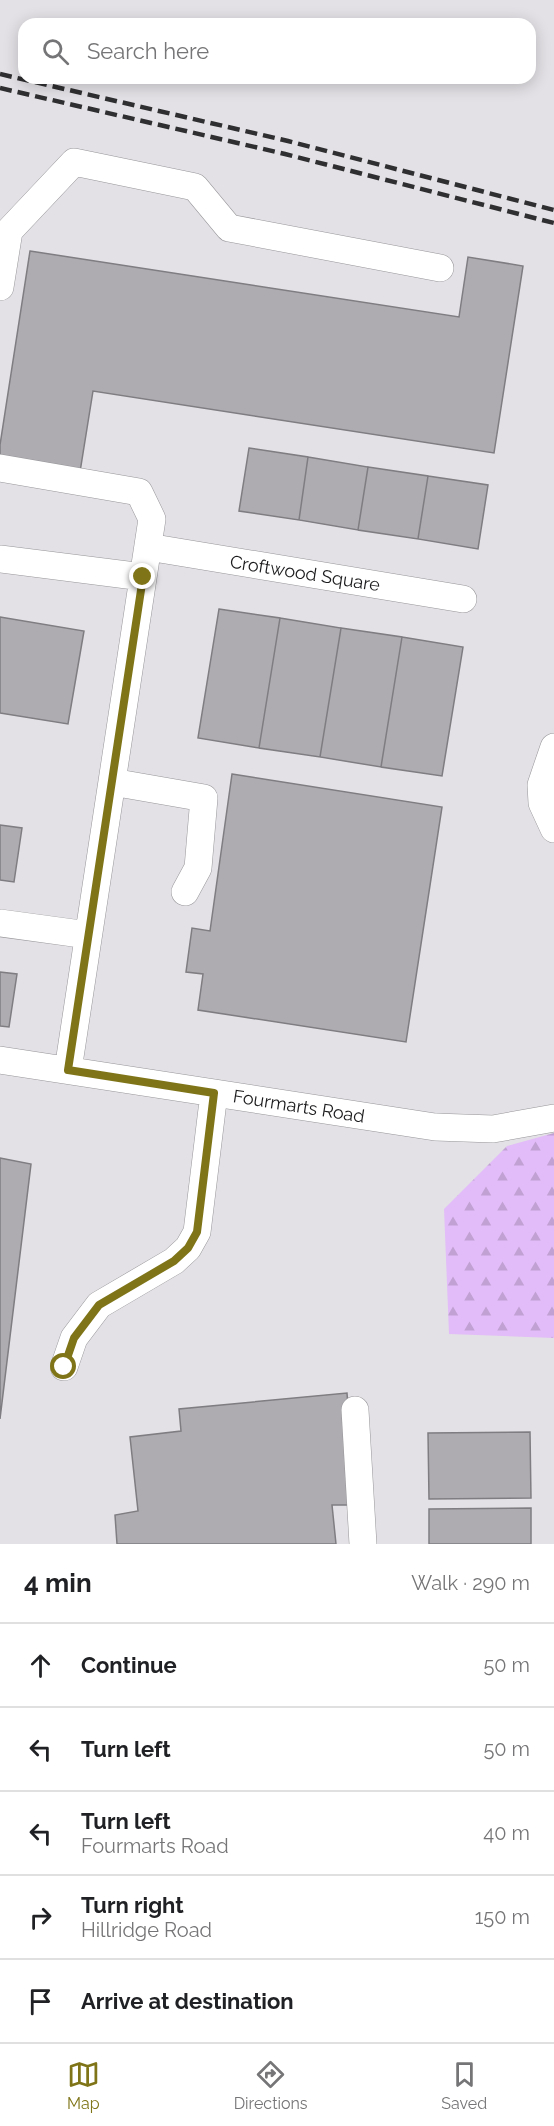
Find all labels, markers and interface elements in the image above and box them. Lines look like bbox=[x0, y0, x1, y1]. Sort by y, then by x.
search box bbox=[18, 18, 536, 84]
icon: search bbox=[39, 35, 72, 68]
text: Search here bbox=[87, 38, 209, 64]
street label: Croftwood Square bbox=[229, 551, 382, 595]
route end bbox=[129, 563, 155, 589]
street label: Fourmarts Road bbox=[232, 1085, 366, 1127]
route start bbox=[50, 1353, 76, 1379]
text: 4 min bbox=[24, 1568, 92, 1598]
text: Walk · 290 m bbox=[411, 1571, 530, 1595]
icon: ahead bbox=[24, 1649, 57, 1682]
text: Continue bbox=[81, 1652, 177, 1678]
text: 50 m bbox=[483, 1653, 530, 1677]
icon: left bbox=[24, 1733, 57, 1766]
text: Turn left bbox=[81, 1736, 171, 1762]
text: 50 m bbox=[483, 1737, 530, 1761]
text: Turn left bbox=[81, 1808, 171, 1834]
icon: left bbox=[24, 1817, 57, 1850]
text: 40 m bbox=[483, 1821, 530, 1845]
text: Fourmarts Road bbox=[81, 1834, 229, 1858]
text: Turn right bbox=[81, 1892, 184, 1918]
icon: right bbox=[24, 1901, 57, 1934]
text: 150 m bbox=[475, 1905, 530, 1929]
text: Hillridge Road bbox=[81, 1918, 212, 1942]
icon: arrive bbox=[24, 1985, 57, 2018]
text: Arrive at destination bbox=[81, 1988, 294, 2014]
tab: Map bbox=[67, 2058, 100, 2113]
tab: Directions bbox=[234, 2058, 308, 2113]
tab: Saved bbox=[441, 2058, 487, 2113]

